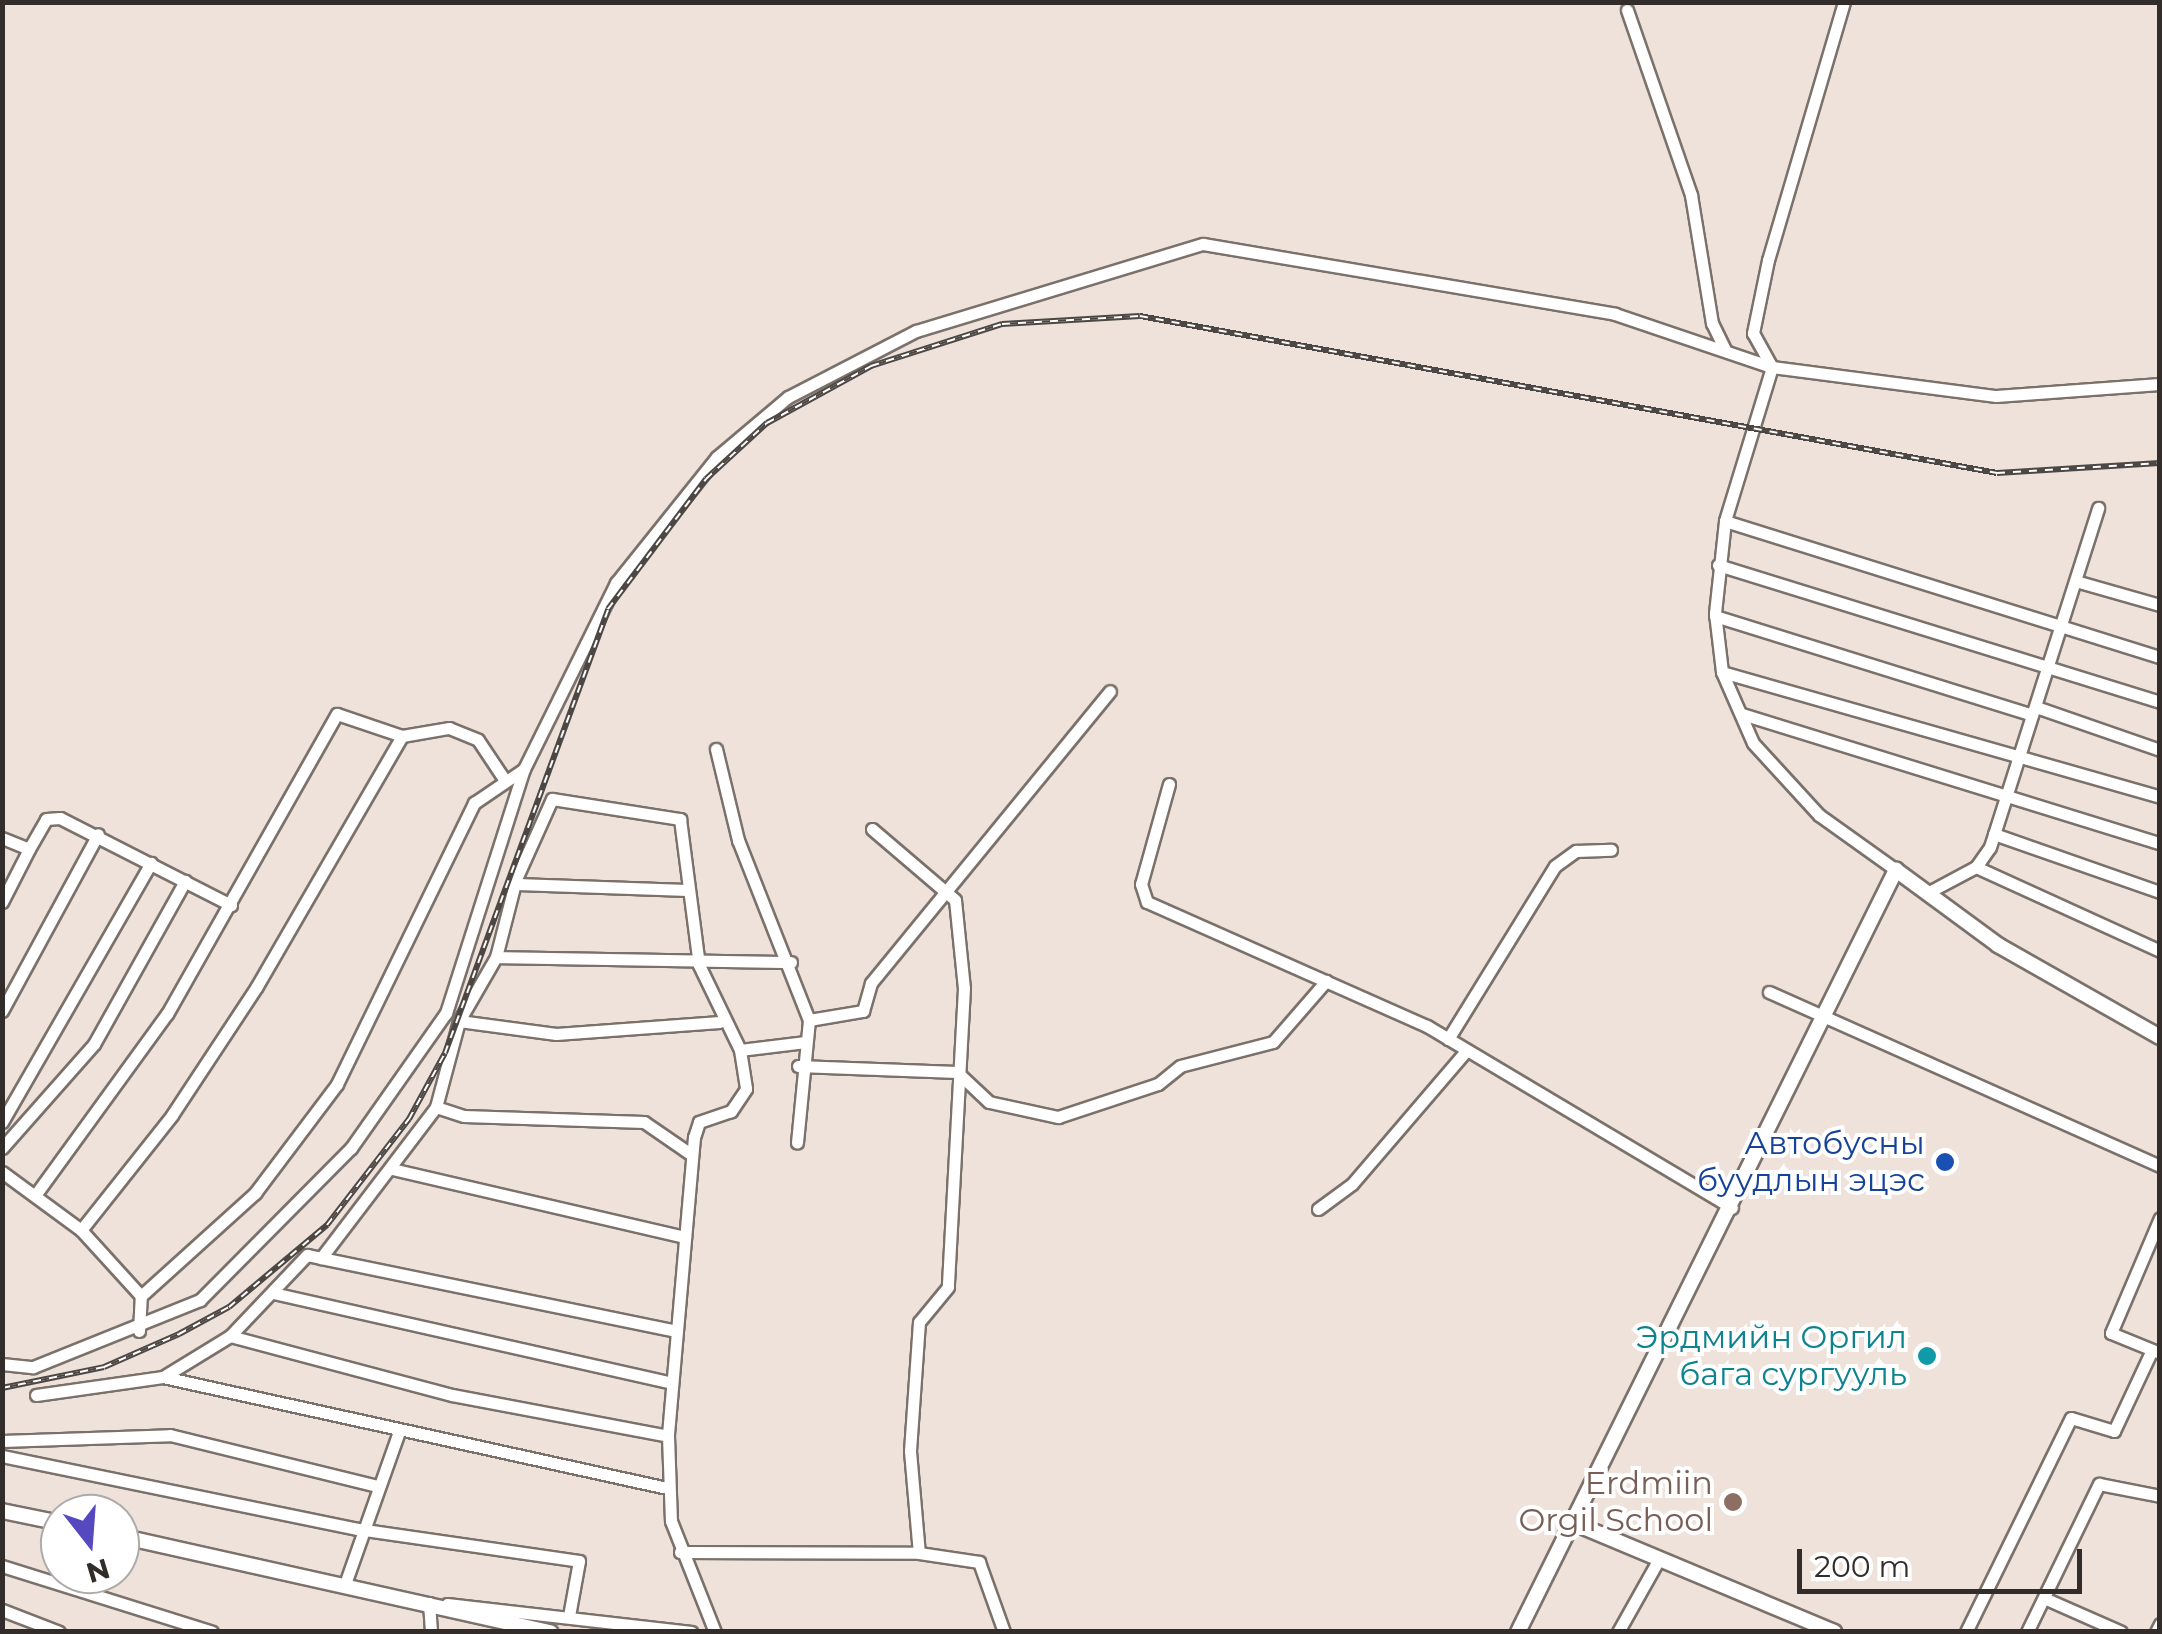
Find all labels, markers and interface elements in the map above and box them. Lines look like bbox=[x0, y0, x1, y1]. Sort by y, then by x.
place label: Автобусны буудлын эцэс bbox=[1697, 1125, 1925, 1200]
marker: Автобусны буудлын эцэс bbox=[1934, 1151, 1956, 1173]
place label: Эрдмийн Оргил бага сургууль bbox=[1636, 1319, 1907, 1394]
marker: Эрдмийн Оргил бага сургууль bbox=[1916, 1345, 1938, 1367]
place label: Erdmiin Orgil School bbox=[1518, 1465, 1713, 1540]
marker: Erdmiin Orgil School bbox=[1722, 1491, 1744, 1513]
north arrow bbox=[40, 1494, 140, 1594]
scale bar bbox=[1802, 1529, 2087, 1591]
text: 200 m bbox=[1814, 1548, 1910, 1585]
text: N bbox=[82, 1551, 114, 1590]

